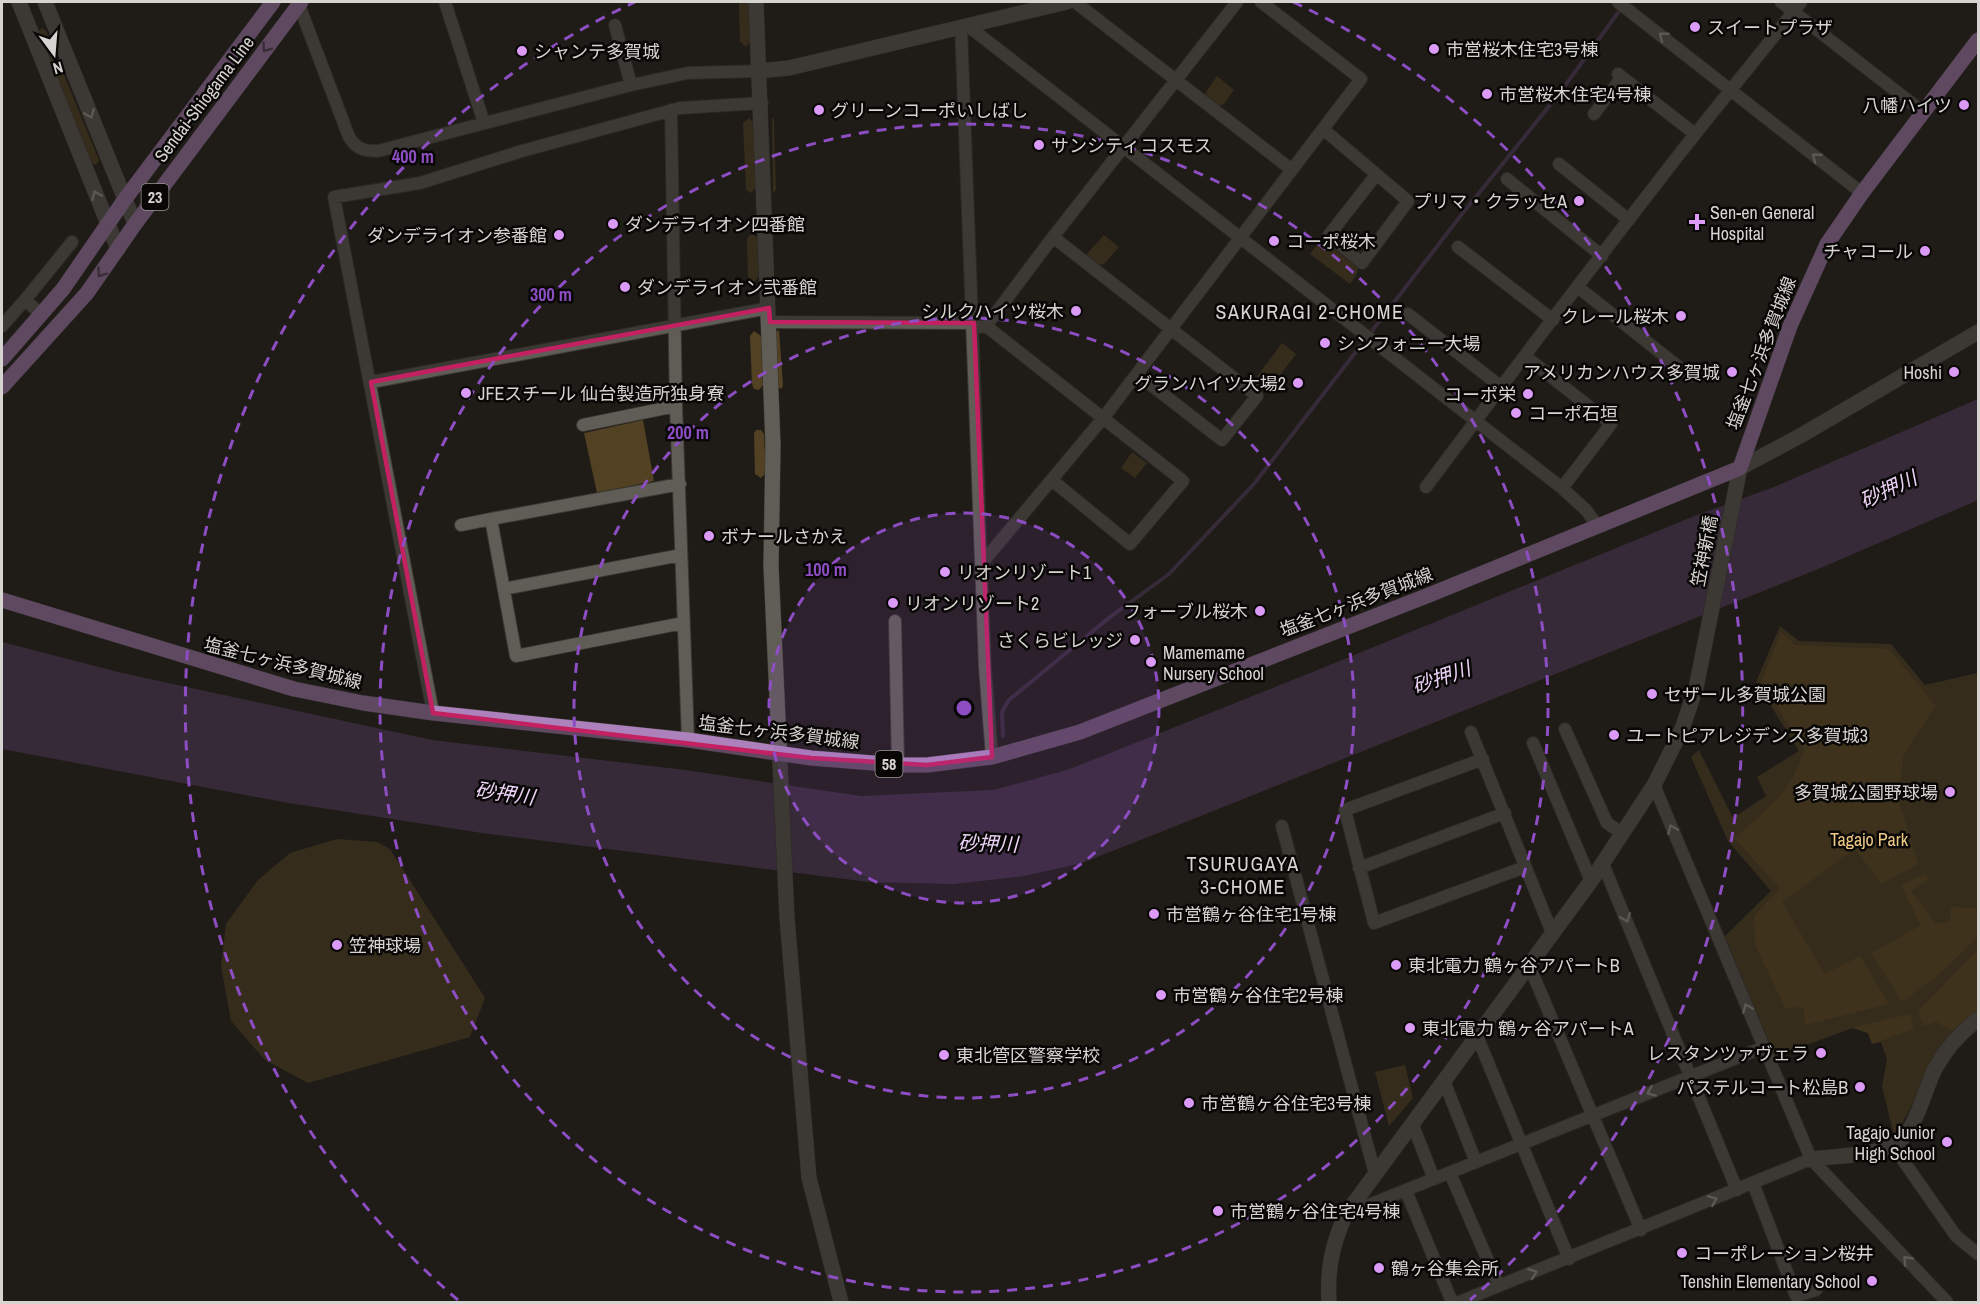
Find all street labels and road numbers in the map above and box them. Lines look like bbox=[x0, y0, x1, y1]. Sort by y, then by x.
street label: Sendai-Shiogama Line bbox=[148, 31, 260, 167]
road number: 23 bbox=[142, 184, 168, 210]
street label: 塩釜七ヶ浜多賀城線 bbox=[1720, 273, 1802, 433]
street label: 笠神新橋 bbox=[1685, 513, 1723, 589]
street label: 塩釜七ヶ浜多賀城線 bbox=[1276, 561, 1436, 643]
street label: 塩釜七ヶ浜多賀城線 bbox=[201, 631, 365, 695]
street label: 塩釜七ヶ浜多賀城線 bbox=[697, 710, 861, 754]
road number: 58 bbox=[876, 751, 902, 777]

